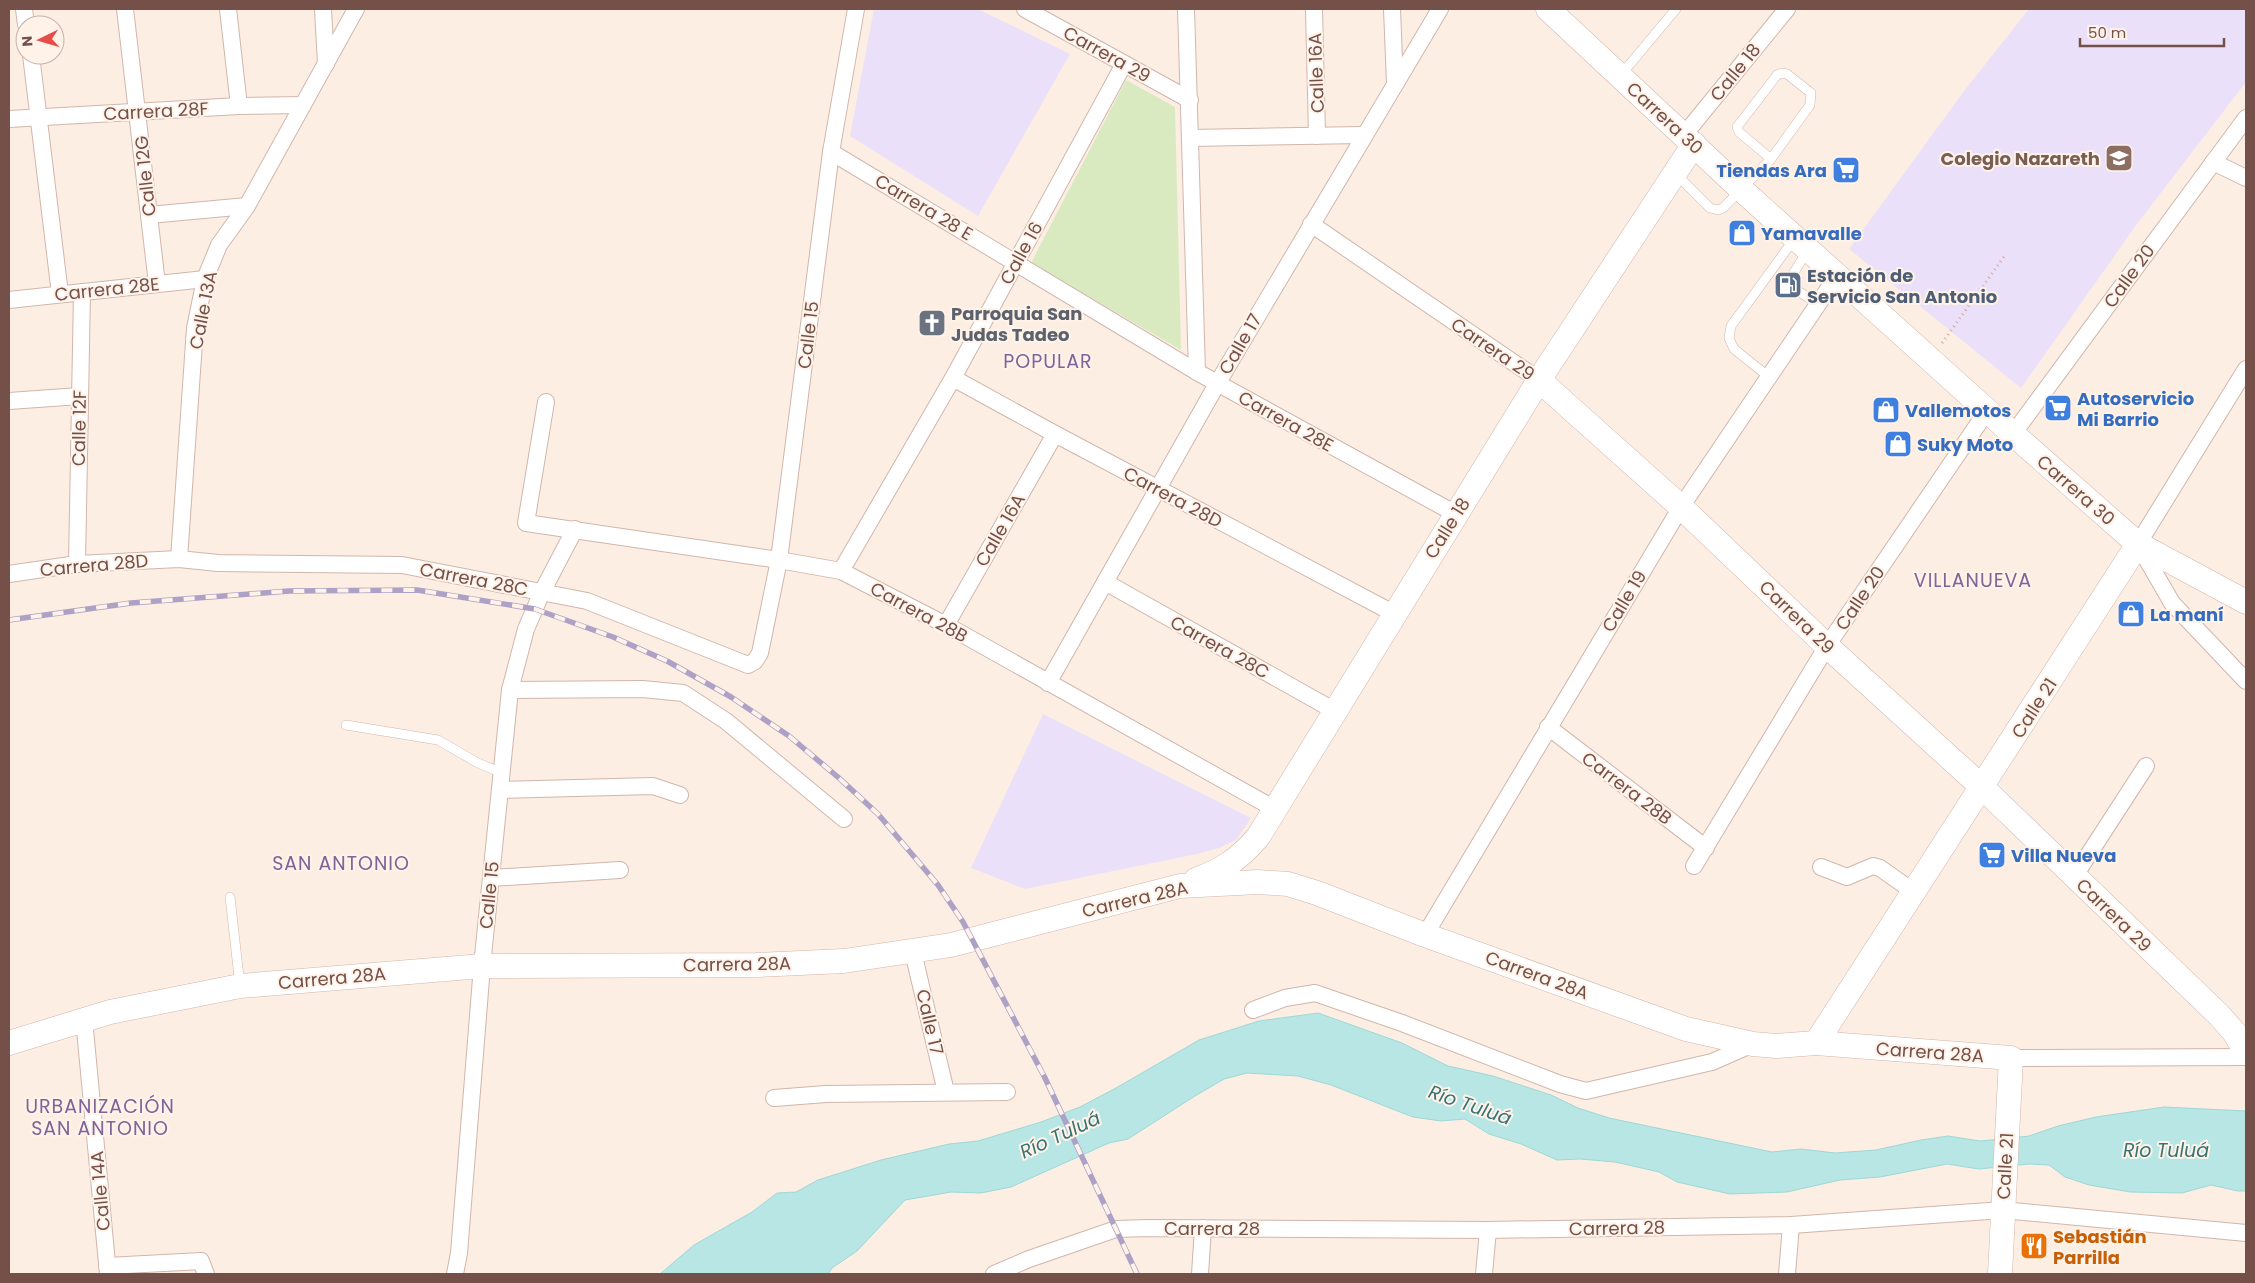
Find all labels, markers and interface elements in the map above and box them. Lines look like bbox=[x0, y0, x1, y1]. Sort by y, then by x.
north arrow bbox=[15, 15, 65, 65]
scale bar bbox=[2080, 15, 2224, 47]
street label: Carrera 29 bbox=[1059, 20, 1155, 88]
text: 50 m bbox=[2088, 22, 2126, 43]
street label: Calle 16A bbox=[1302, 32, 1330, 114]
text: N bbox=[17, 35, 37, 47]
street label: Calle 18 bbox=[1704, 38, 1766, 106]
street label: Carrera 30 bbox=[1621, 76, 1709, 160]
street label: Carrera 28F bbox=[103, 96, 209, 126]
street label: Calle 12G bbox=[128, 134, 162, 218]
school or university icon: Colegio Nazareth bbox=[2104, 143, 2134, 173]
place label: Colegio Nazareth bbox=[1940, 146, 2100, 171]
supermarket icon: Tiendas Ara bbox=[1831, 155, 1861, 185]
place label: Tiendas Ara bbox=[1716, 158, 1827, 183]
street label: Carrera 28 E bbox=[870, 168, 978, 246]
street label: Calle 16 bbox=[994, 217, 1048, 289]
shop icon: Yamavalle bbox=[1727, 218, 1757, 248]
place label: Yamavalle bbox=[1761, 221, 1862, 246]
street label: Calle 20 bbox=[2098, 239, 2160, 313]
place label: Estación de Servicio San Antonio bbox=[1807, 263, 1997, 309]
street label: Calle 13A bbox=[183, 269, 223, 351]
fuel station icon: Estación de Servicio San Antonio bbox=[1773, 270, 1803, 300]
street label: Carrera 28E bbox=[53, 271, 161, 307]
street label: Calle 15 bbox=[791, 300, 825, 370]
place label: Parroquia San Judas Tadeo bbox=[951, 301, 1082, 347]
church icon: Parroquia San Judas Tadeo bbox=[917, 308, 947, 338]
street label: Calle 17 bbox=[1213, 309, 1268, 379]
street label: Carrera 29 bbox=[1446, 312, 1540, 386]
district label: POPULAR bbox=[1003, 348, 1093, 375]
street label: Carrera 28E bbox=[1234, 385, 1338, 457]
place label: Autoservicio Mi Barrio bbox=[2077, 386, 2194, 432]
street label: Calle 12F bbox=[66, 390, 92, 466]
supermarket icon: Autoservicio Mi Barrio bbox=[2043, 393, 2073, 423]
shop icon: Vallemotos bbox=[1871, 395, 1901, 425]
place label: Vallemotos bbox=[1905, 398, 2011, 423]
shop icon: Suky Moto bbox=[1883, 429, 1913, 459]
place label: Suky Moto bbox=[1917, 432, 2013, 457]
street label: Carrera 30 bbox=[2031, 449, 2121, 531]
street label: Carrera 28D bbox=[1119, 460, 1227, 534]
street label: Calle 16A bbox=[969, 489, 1031, 571]
street label: Calle 18 bbox=[1418, 493, 1476, 563]
street label: Carrera 28D bbox=[39, 548, 149, 582]
street label: Carrera 28C bbox=[418, 556, 530, 602]
street label: Calle 20 bbox=[1829, 561, 1891, 635]
street label: Calle 19 bbox=[1596, 565, 1652, 637]
district label: VILLANUEVA bbox=[1914, 567, 2032, 594]
street label: Carrera 29 bbox=[1754, 575, 1840, 659]
street label: Carrera 28B bbox=[866, 576, 972, 648]
shop icon: La maní bbox=[2116, 599, 2146, 629]
place label: La maní bbox=[2150, 602, 2224, 627]
street label: Carrera 28C bbox=[1166, 609, 1274, 685]
street label: Calle 21 bbox=[2005, 673, 2063, 743]
street label: Carrera 28B bbox=[1577, 746, 1677, 830]
supermarket icon: Villa Nueva bbox=[1977, 840, 2007, 870]
place label: Villa Nueva bbox=[2011, 843, 2116, 868]
district label: SAN ANTONIO bbox=[272, 850, 410, 877]
street label: Calle 15 bbox=[473, 860, 505, 930]
street label: Carrera 29 bbox=[2071, 873, 2157, 957]
street label: Carrera 28A bbox=[1079, 875, 1191, 923]
street label: Carrera 28A bbox=[1482, 945, 1592, 1005]
street label: Carrera 28A bbox=[683, 951, 791, 977]
street label: Carrera 28A bbox=[277, 961, 387, 995]
street label: Calle 17 bbox=[910, 987, 950, 1057]
street label: Carrera 28A bbox=[1875, 1036, 1985, 1068]
water label: Río Tuluá bbox=[1425, 1078, 1515, 1132]
district label: URBANIZACIÓN SAN ANTONIO bbox=[25, 1093, 175, 1142]
water label: Río Tuluá bbox=[1015, 1104, 1105, 1165]
street label: Calle 21 bbox=[1991, 1132, 2019, 1200]
water label: Río Tuluá bbox=[2123, 1137, 2209, 1164]
street label: Calle 14A bbox=[84, 1150, 116, 1232]
street label: Carrera 28 bbox=[1569, 1215, 1665, 1241]
street label: Carrera 28 bbox=[1164, 1216, 1260, 1241]
place label: Sebastián Parrilla bbox=[2053, 1224, 2147, 1270]
restaurant icon: Sebastián Parrilla bbox=[2019, 1231, 2049, 1261]

